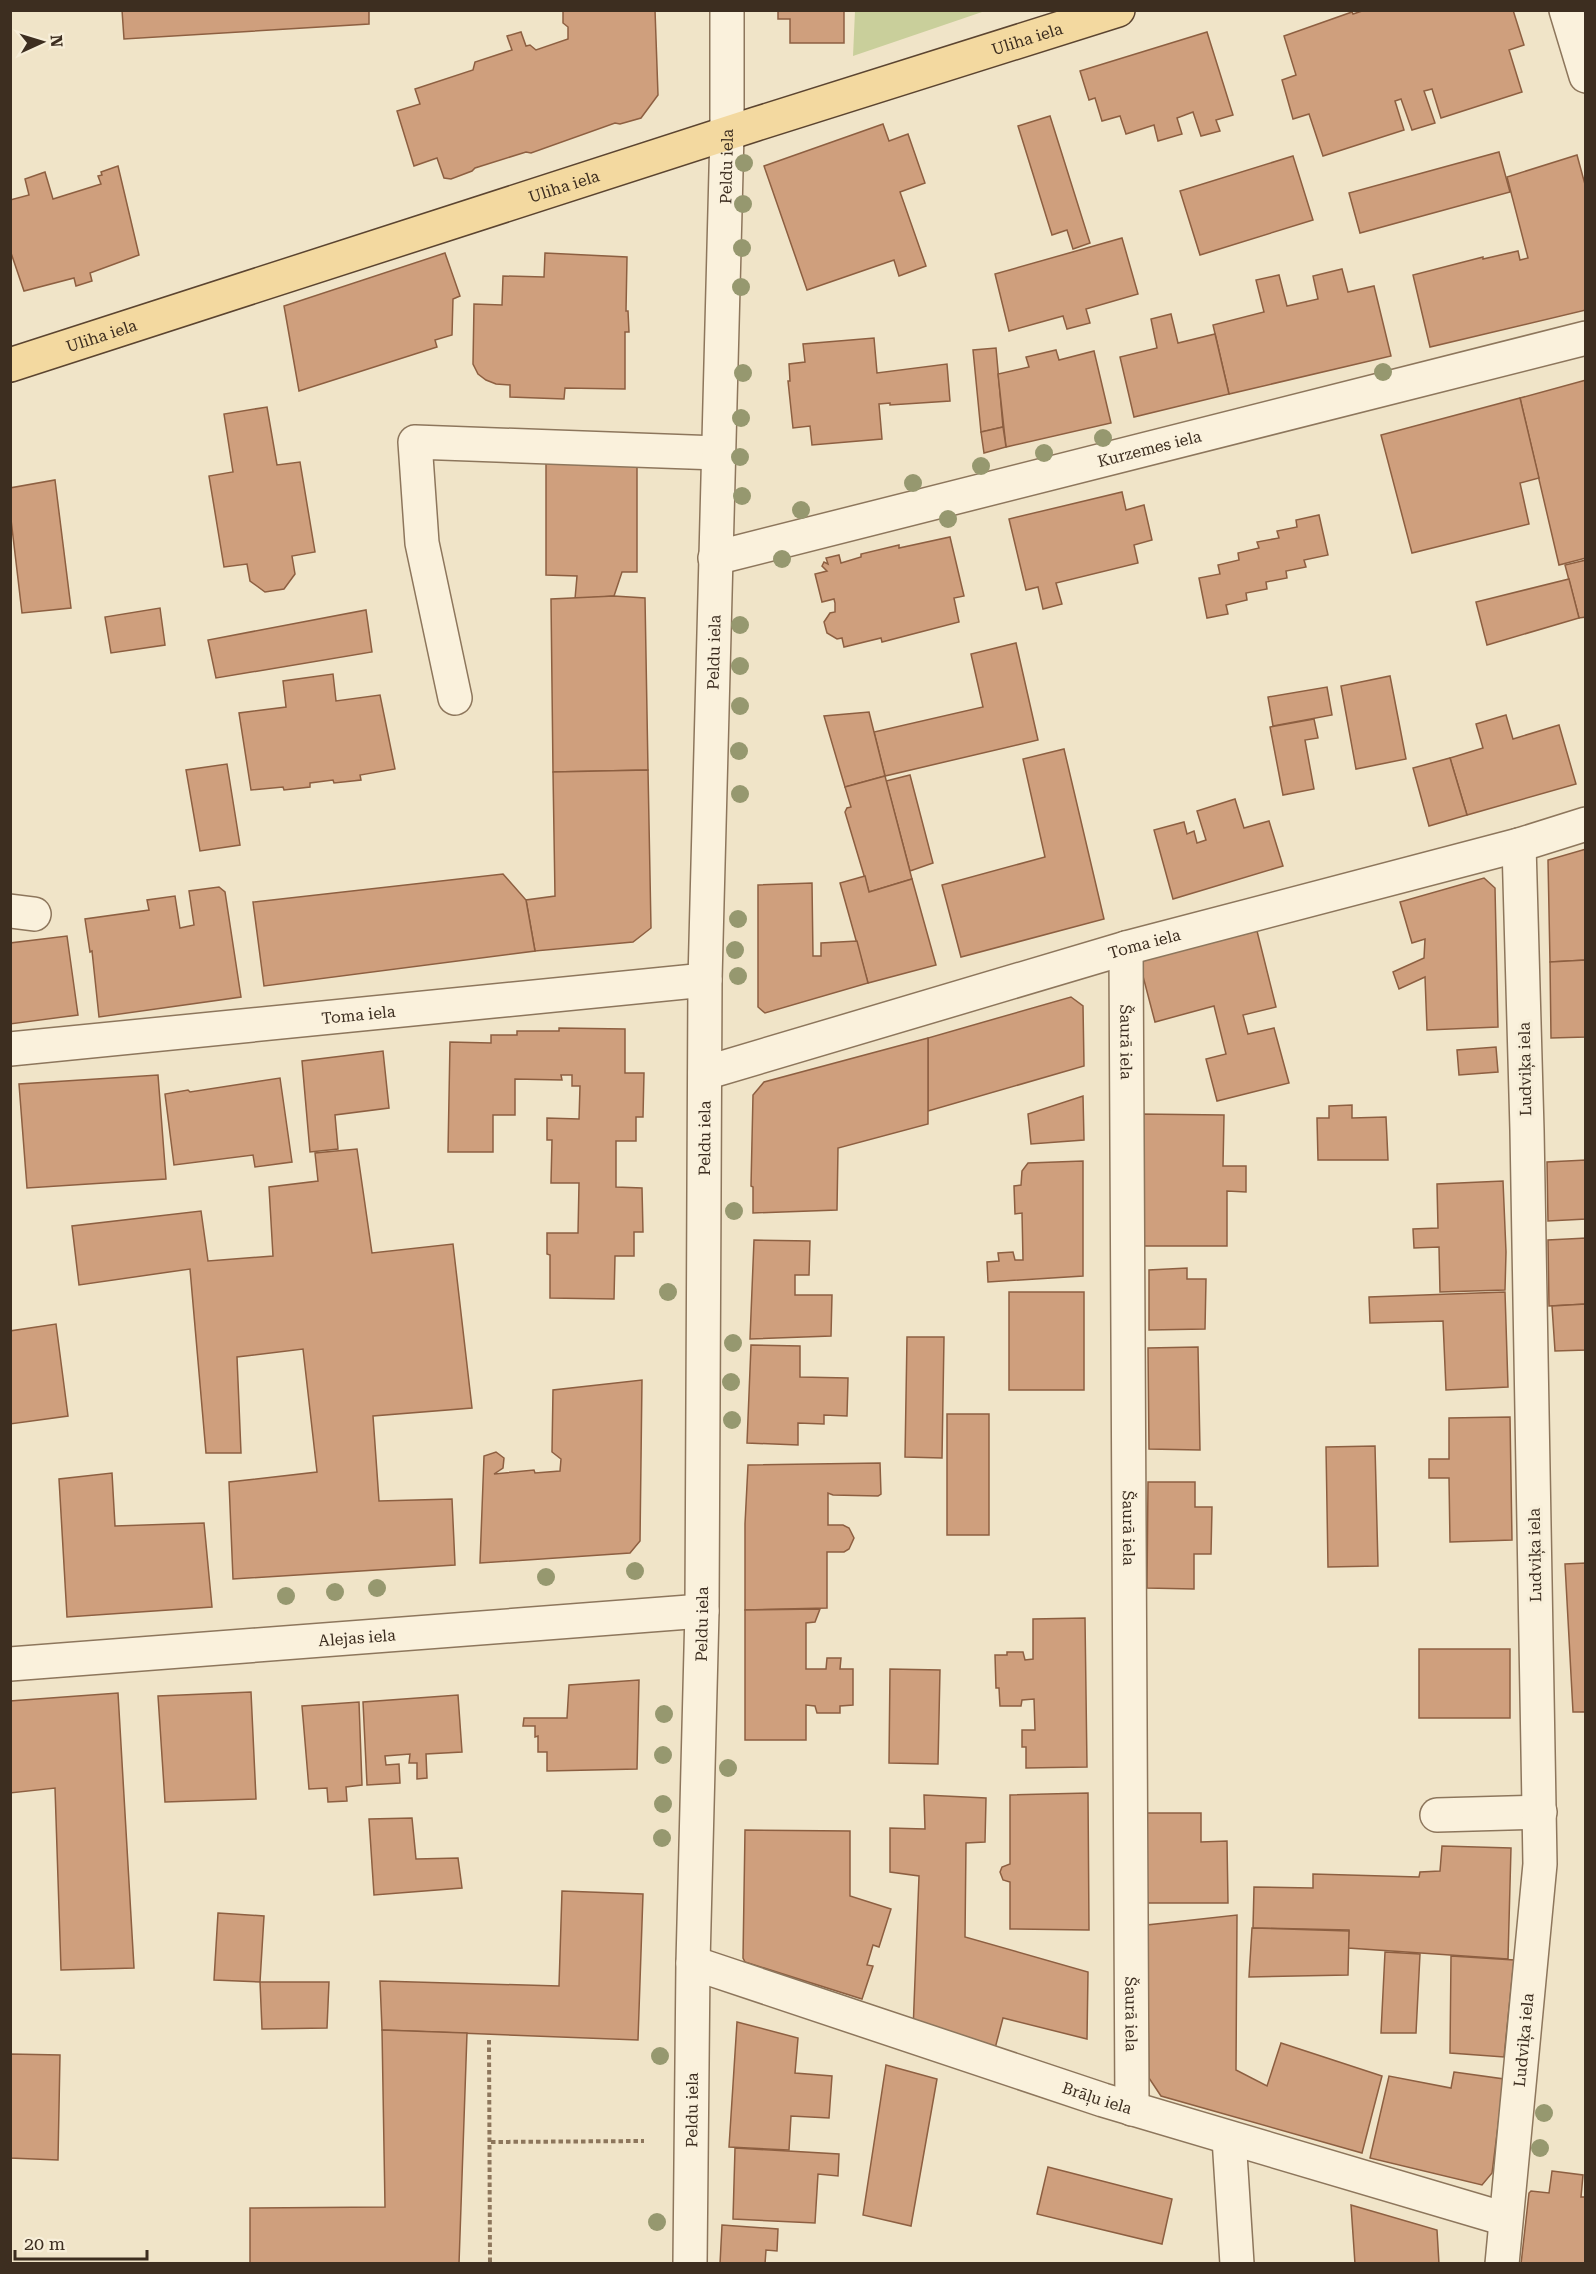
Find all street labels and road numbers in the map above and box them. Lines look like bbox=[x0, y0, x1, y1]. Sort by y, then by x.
street label: Uliha iela bbox=[989, 18, 1065, 59]
street label: Peldu iela bbox=[716, 128, 737, 204]
street label: Uliha iela bbox=[526, 166, 602, 206]
street label: Uliha iela bbox=[63, 315, 140, 356]
street label: Kurzemes iela bbox=[1095, 426, 1204, 471]
street label: Peldu iela bbox=[703, 614, 724, 690]
street label: Toma iela bbox=[1106, 925, 1183, 962]
street label: Toma iela bbox=[320, 1001, 396, 1028]
street label: Šaurā iela bbox=[1117, 1004, 1136, 1080]
street label: Ludviķa iela bbox=[1515, 1021, 1536, 1116]
street label: Peldu iela bbox=[695, 1100, 714, 1176]
street label: Šaurā iela bbox=[1119, 1490, 1139, 1566]
street label: Ludviķa iela bbox=[1525, 1507, 1546, 1602]
street label: Peldu iela bbox=[691, 1586, 712, 1662]
street label: Alejas iela bbox=[318, 1625, 397, 1650]
street label: Šaurā iela bbox=[1122, 1976, 1141, 2052]
street label: Ludviķa iela bbox=[1509, 1992, 1537, 2088]
street label: Peldu iela bbox=[682, 2072, 701, 2148]
street label: Brāļu iela bbox=[1060, 2078, 1135, 2118]

